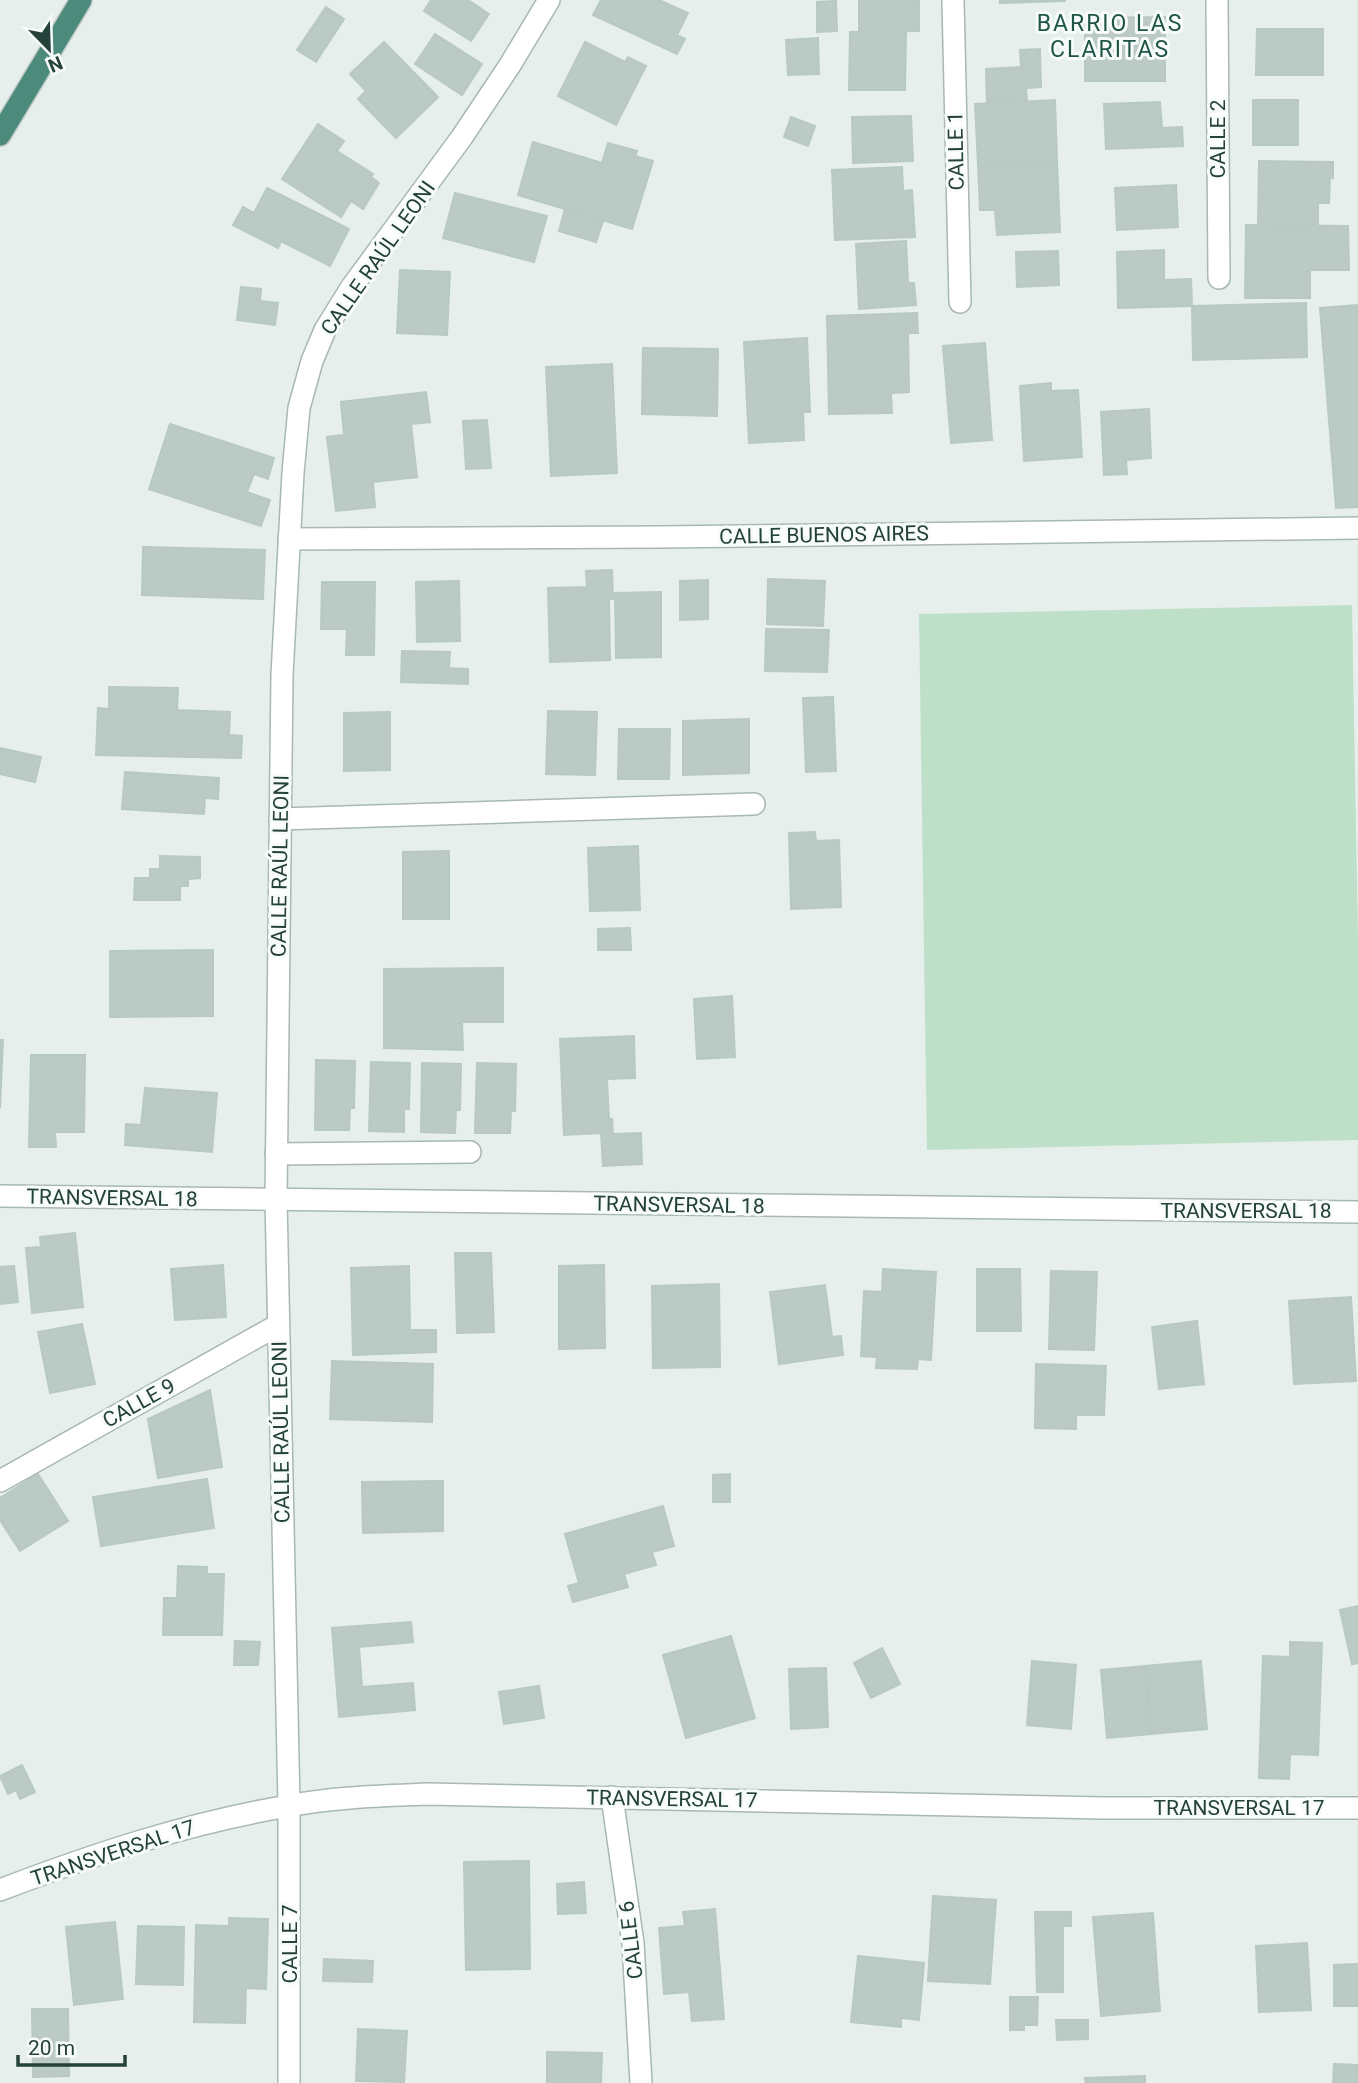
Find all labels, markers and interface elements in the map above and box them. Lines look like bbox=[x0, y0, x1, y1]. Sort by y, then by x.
district label: BARRIO LAS CLARITAS bbox=[1037, 10, 1183, 63]
north arrow bbox=[14, 14, 84, 84]
text: N bbox=[45, 51, 66, 77]
street label: CALLE 2 bbox=[1206, 99, 1230, 178]
street label: CALLE 1 bbox=[943, 111, 969, 191]
street label: CALLE RAÚL LEONI bbox=[316, 177, 440, 339]
street label: CALLE BUENOS AIRES bbox=[719, 521, 929, 549]
street label: CALLE RAÚL LEONI bbox=[266, 775, 294, 957]
street label: TRANSVERSAL 18 bbox=[26, 1185, 198, 1211]
street label: TRANSVERSAL 18 bbox=[593, 1192, 765, 1218]
street label: TRANSVERSAL 18 bbox=[1160, 1199, 1332, 1223]
street label: CALLE RAÚL LEONI bbox=[267, 1341, 295, 1523]
street label: CALLE 9 bbox=[99, 1373, 179, 1433]
street label: TRANSVERSAL 17 bbox=[586, 1786, 758, 1812]
street label: TRANSVERSAL 17 bbox=[1153, 1796, 1325, 1820]
street label: TRANSVERSAL 17 bbox=[28, 1815, 198, 1891]
street label: CALLE 6 bbox=[614, 1899, 648, 1981]
street label: CALLE 7 bbox=[278, 1905, 302, 1983]
scale bar bbox=[18, 2024, 124, 2068]
text: 20 m bbox=[28, 2036, 75, 2060]

